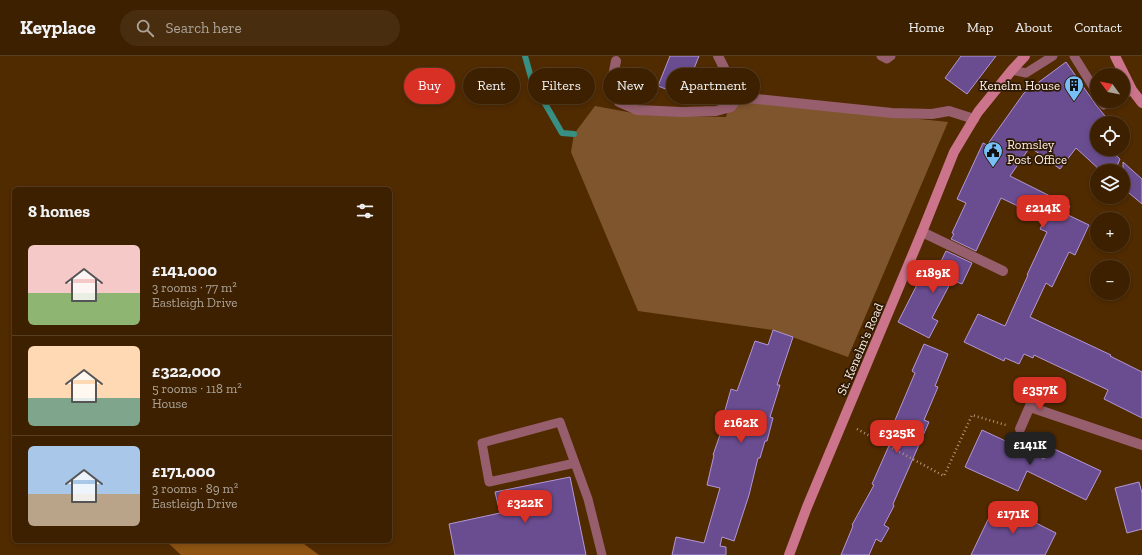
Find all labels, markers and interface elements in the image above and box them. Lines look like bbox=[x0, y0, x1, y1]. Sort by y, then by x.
search box bbox=[120, 10, 400, 46]
text: Keyplace bbox=[20, 16, 96, 39]
icon: search bbox=[134, 17, 156, 39]
text: Search here bbox=[166, 19, 242, 37]
text: Home bbox=[909, 19, 945, 36]
text: Map bbox=[967, 19, 993, 36]
text: About bbox=[1015, 19, 1052, 36]
text: Contact bbox=[1074, 19, 1122, 36]
chip: Buy bbox=[404, 68, 455, 104]
chip: Rent bbox=[463, 68, 520, 104]
chip: Filters bbox=[528, 68, 595, 104]
chip: New bbox=[603, 68, 658, 104]
chip: Apartment bbox=[666, 68, 760, 104]
north arrow bbox=[1090, 68, 1130, 108]
map controls bbox=[1090, 68, 1130, 300]
building icon: Kenelm House bbox=[1063, 74, 1085, 102]
place label: Kenelm House bbox=[979, 78, 1060, 93]
button: locate bbox=[1090, 116, 1130, 156]
place label: Romsley Post Office bbox=[1007, 137, 1067, 167]
public building icon: Romsley Post Office bbox=[982, 140, 1004, 168]
button: layers bbox=[1090, 164, 1130, 204]
pin: £214K bbox=[1015, 195, 1071, 229]
icon: filters bbox=[354, 200, 376, 222]
text: £214K bbox=[1026, 200, 1060, 215]
text: 8 homes bbox=[28, 201, 90, 221]
button: + bbox=[1090, 212, 1130, 252]
text: £141,000 bbox=[152, 260, 217, 280]
pin: £189K bbox=[905, 260, 961, 294]
button: − bbox=[1090, 260, 1130, 300]
icon: home bbox=[60, 261, 108, 309]
text: £189K bbox=[916, 265, 950, 280]
text: 3 rooms · 77 m² bbox=[152, 280, 237, 295]
text: Eastleigh Drive bbox=[152, 295, 237, 310]
street label: St. Kenelm's Road bbox=[834, 301, 886, 397]
text: £322,000 bbox=[152, 361, 221, 381]
icon: home bbox=[60, 362, 108, 410]
pin: £357K bbox=[1012, 377, 1068, 411]
text: 5 rooms · 118 m² bbox=[152, 381, 242, 396]
text: £357K bbox=[1022, 382, 1058, 397]
text: House bbox=[152, 396, 187, 411]
pin: £162K bbox=[713, 410, 769, 444]
text: £162K bbox=[724, 415, 758, 430]
pin: £325K bbox=[869, 420, 925, 454]
text: £325K bbox=[879, 425, 915, 440]
pin: £141K bbox=[1002, 432, 1058, 466]
text: £141K bbox=[1013, 437, 1047, 452]
text: £171,000 bbox=[152, 461, 215, 481]
icon: home bbox=[60, 462, 108, 510]
text: 3 rooms · 89 m² bbox=[152, 481, 238, 496]
pin: £322K bbox=[497, 490, 553, 524]
text: £322K bbox=[507, 495, 543, 510]
text: Eastleigh Drive bbox=[152, 496, 237, 511]
pin: £171K bbox=[985, 501, 1041, 535]
text: £171K bbox=[997, 506, 1029, 521]

